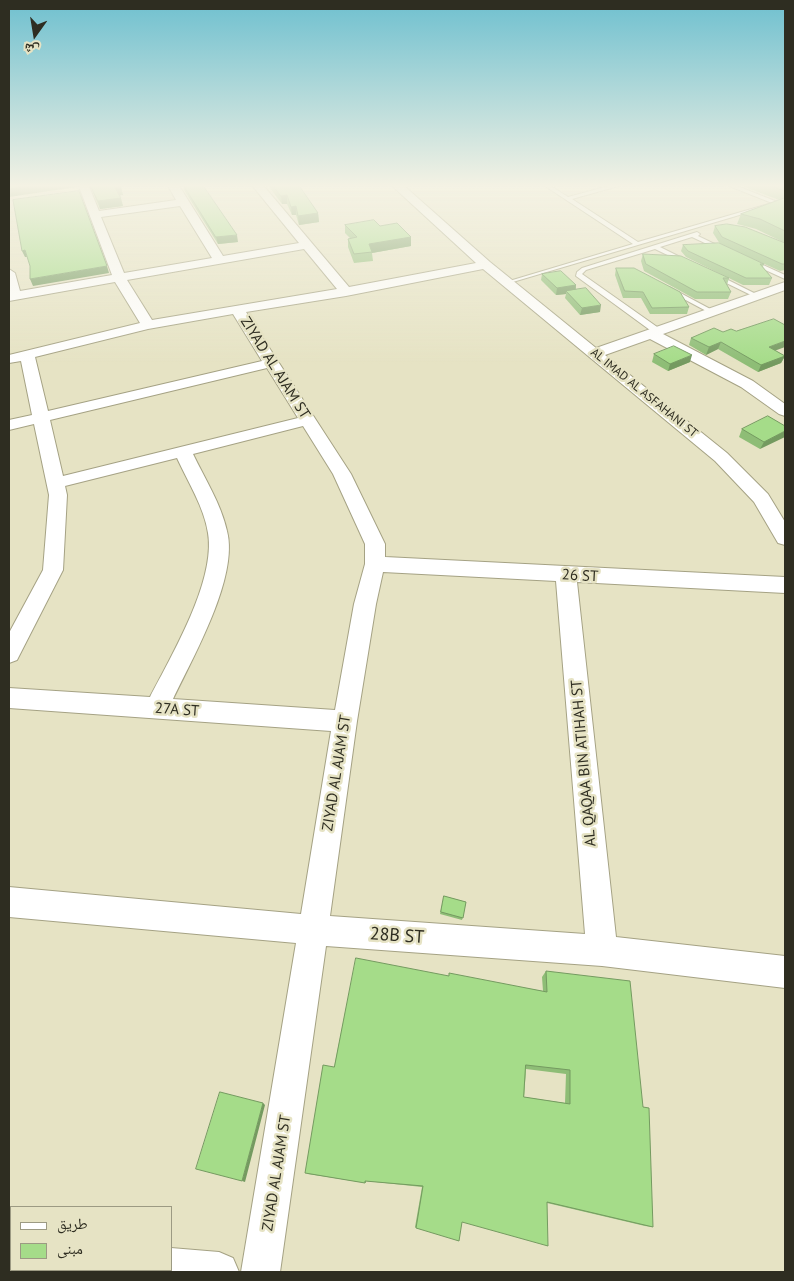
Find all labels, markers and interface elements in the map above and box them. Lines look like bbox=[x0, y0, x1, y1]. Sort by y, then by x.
north arrow bbox=[10, 10, 60, 60]
text: ش bbox=[22, 39, 41, 60]
street label: ZIYAD AL AJAM ST bbox=[236, 314, 314, 422]
street label: AL IMAD AL ASFAHANI ST bbox=[588, 345, 700, 441]
street label: 26 ST bbox=[561, 566, 599, 586]
street label: AL QAQAA BIN ATIHAH ST bbox=[568, 679, 600, 847]
street label: 27A ST bbox=[154, 699, 200, 721]
street label: ZIYAD AL AJAM ST bbox=[319, 714, 355, 832]
street label: 28B ST bbox=[369, 923, 425, 949]
street label: ZIYAD AL AJAM ST bbox=[259, 1114, 295, 1232]
legend bbox=[10, 1206, 172, 1271]
text: طريق bbox=[57, 1214, 88, 1233]
text: مبنى bbox=[57, 1239, 83, 1258]

